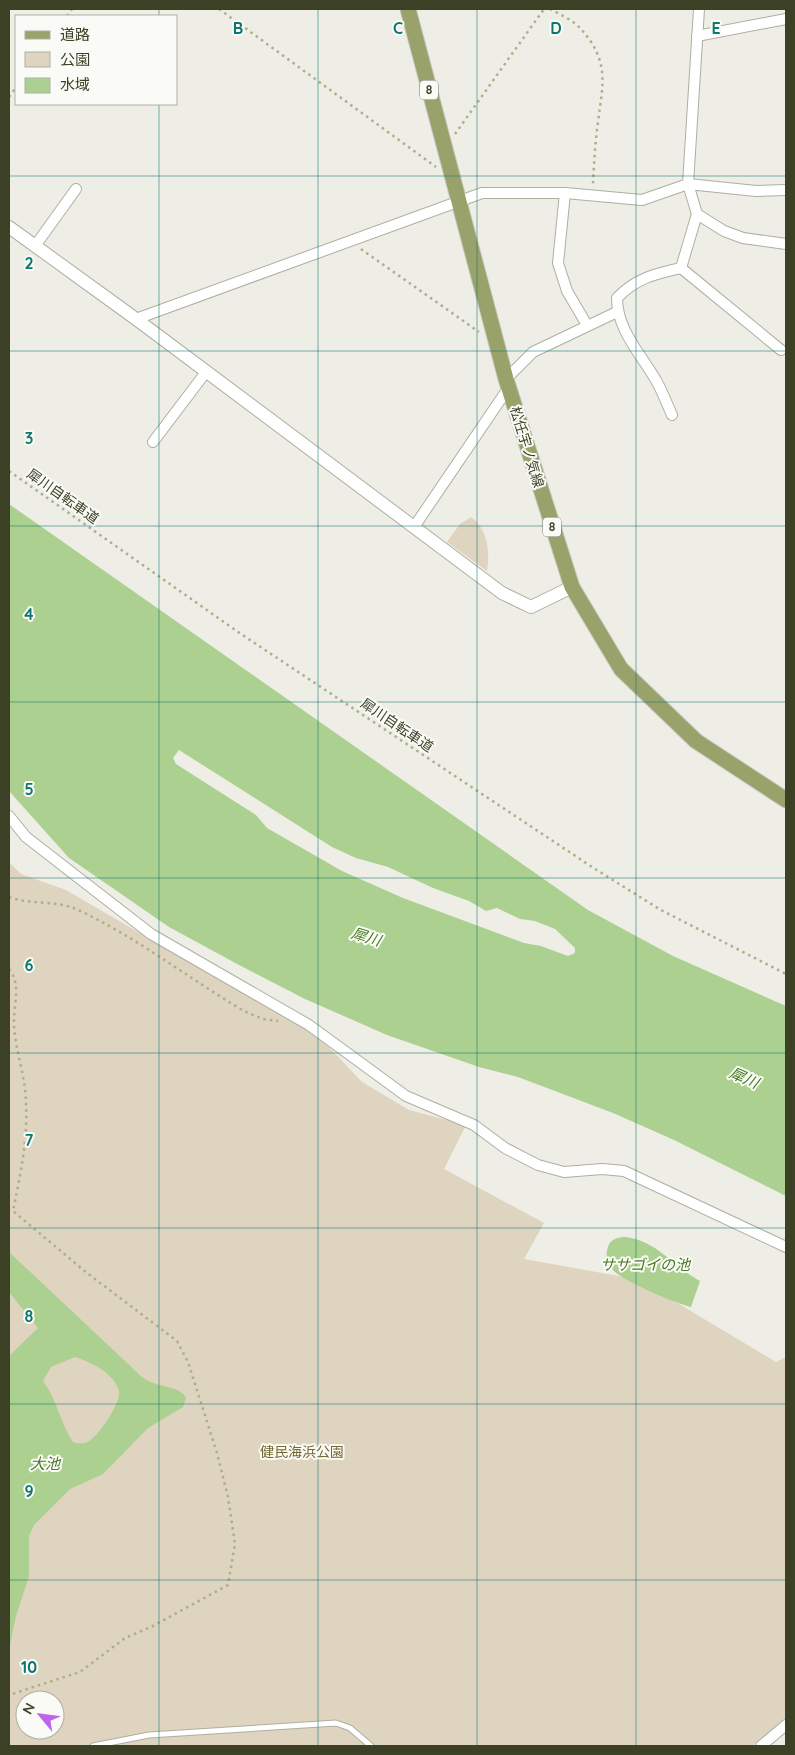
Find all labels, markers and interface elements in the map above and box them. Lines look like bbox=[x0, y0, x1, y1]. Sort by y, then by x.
legend bbox=[15, 15, 178, 105]
text: B bbox=[233, 18, 243, 38]
text: C bbox=[393, 18, 403, 38]
text: D bbox=[550, 18, 562, 38]
text: E bbox=[711, 18, 721, 38]
text: 道路 bbox=[60, 25, 90, 44]
text: 公園 bbox=[60, 50, 90, 69]
text: 水域 bbox=[60, 75, 90, 94]
road number: 8 bbox=[420, 80, 438, 100]
text: 2 bbox=[24, 253, 34, 273]
street label: 松任宇ノ気線 bbox=[506, 404, 548, 490]
text: 3 bbox=[25, 428, 33, 448]
street label: 犀川自転車道 bbox=[23, 465, 103, 527]
road number: 8 bbox=[543, 518, 561, 536]
text: 4 bbox=[24, 604, 34, 624]
street label: 犀川自転車道 bbox=[357, 694, 437, 756]
text: 5 bbox=[24, 779, 34, 799]
water label: 犀川 bbox=[349, 923, 385, 951]
text: 6 bbox=[25, 955, 34, 975]
water label: 犀川 bbox=[727, 1063, 764, 1093]
text: 7 bbox=[25, 1130, 34, 1150]
water label: ササゴイの池 bbox=[600, 1255, 692, 1274]
text: 8 bbox=[25, 1306, 34, 1326]
park label: 健民海浜公園 bbox=[260, 1443, 344, 1461]
water label: 大池 bbox=[30, 1454, 62, 1473]
text: 9 bbox=[24, 1481, 34, 1501]
text: 10 bbox=[21, 1657, 37, 1677]
north arrow bbox=[15, 1690, 65, 1740]
text: N bbox=[18, 1700, 39, 1718]

